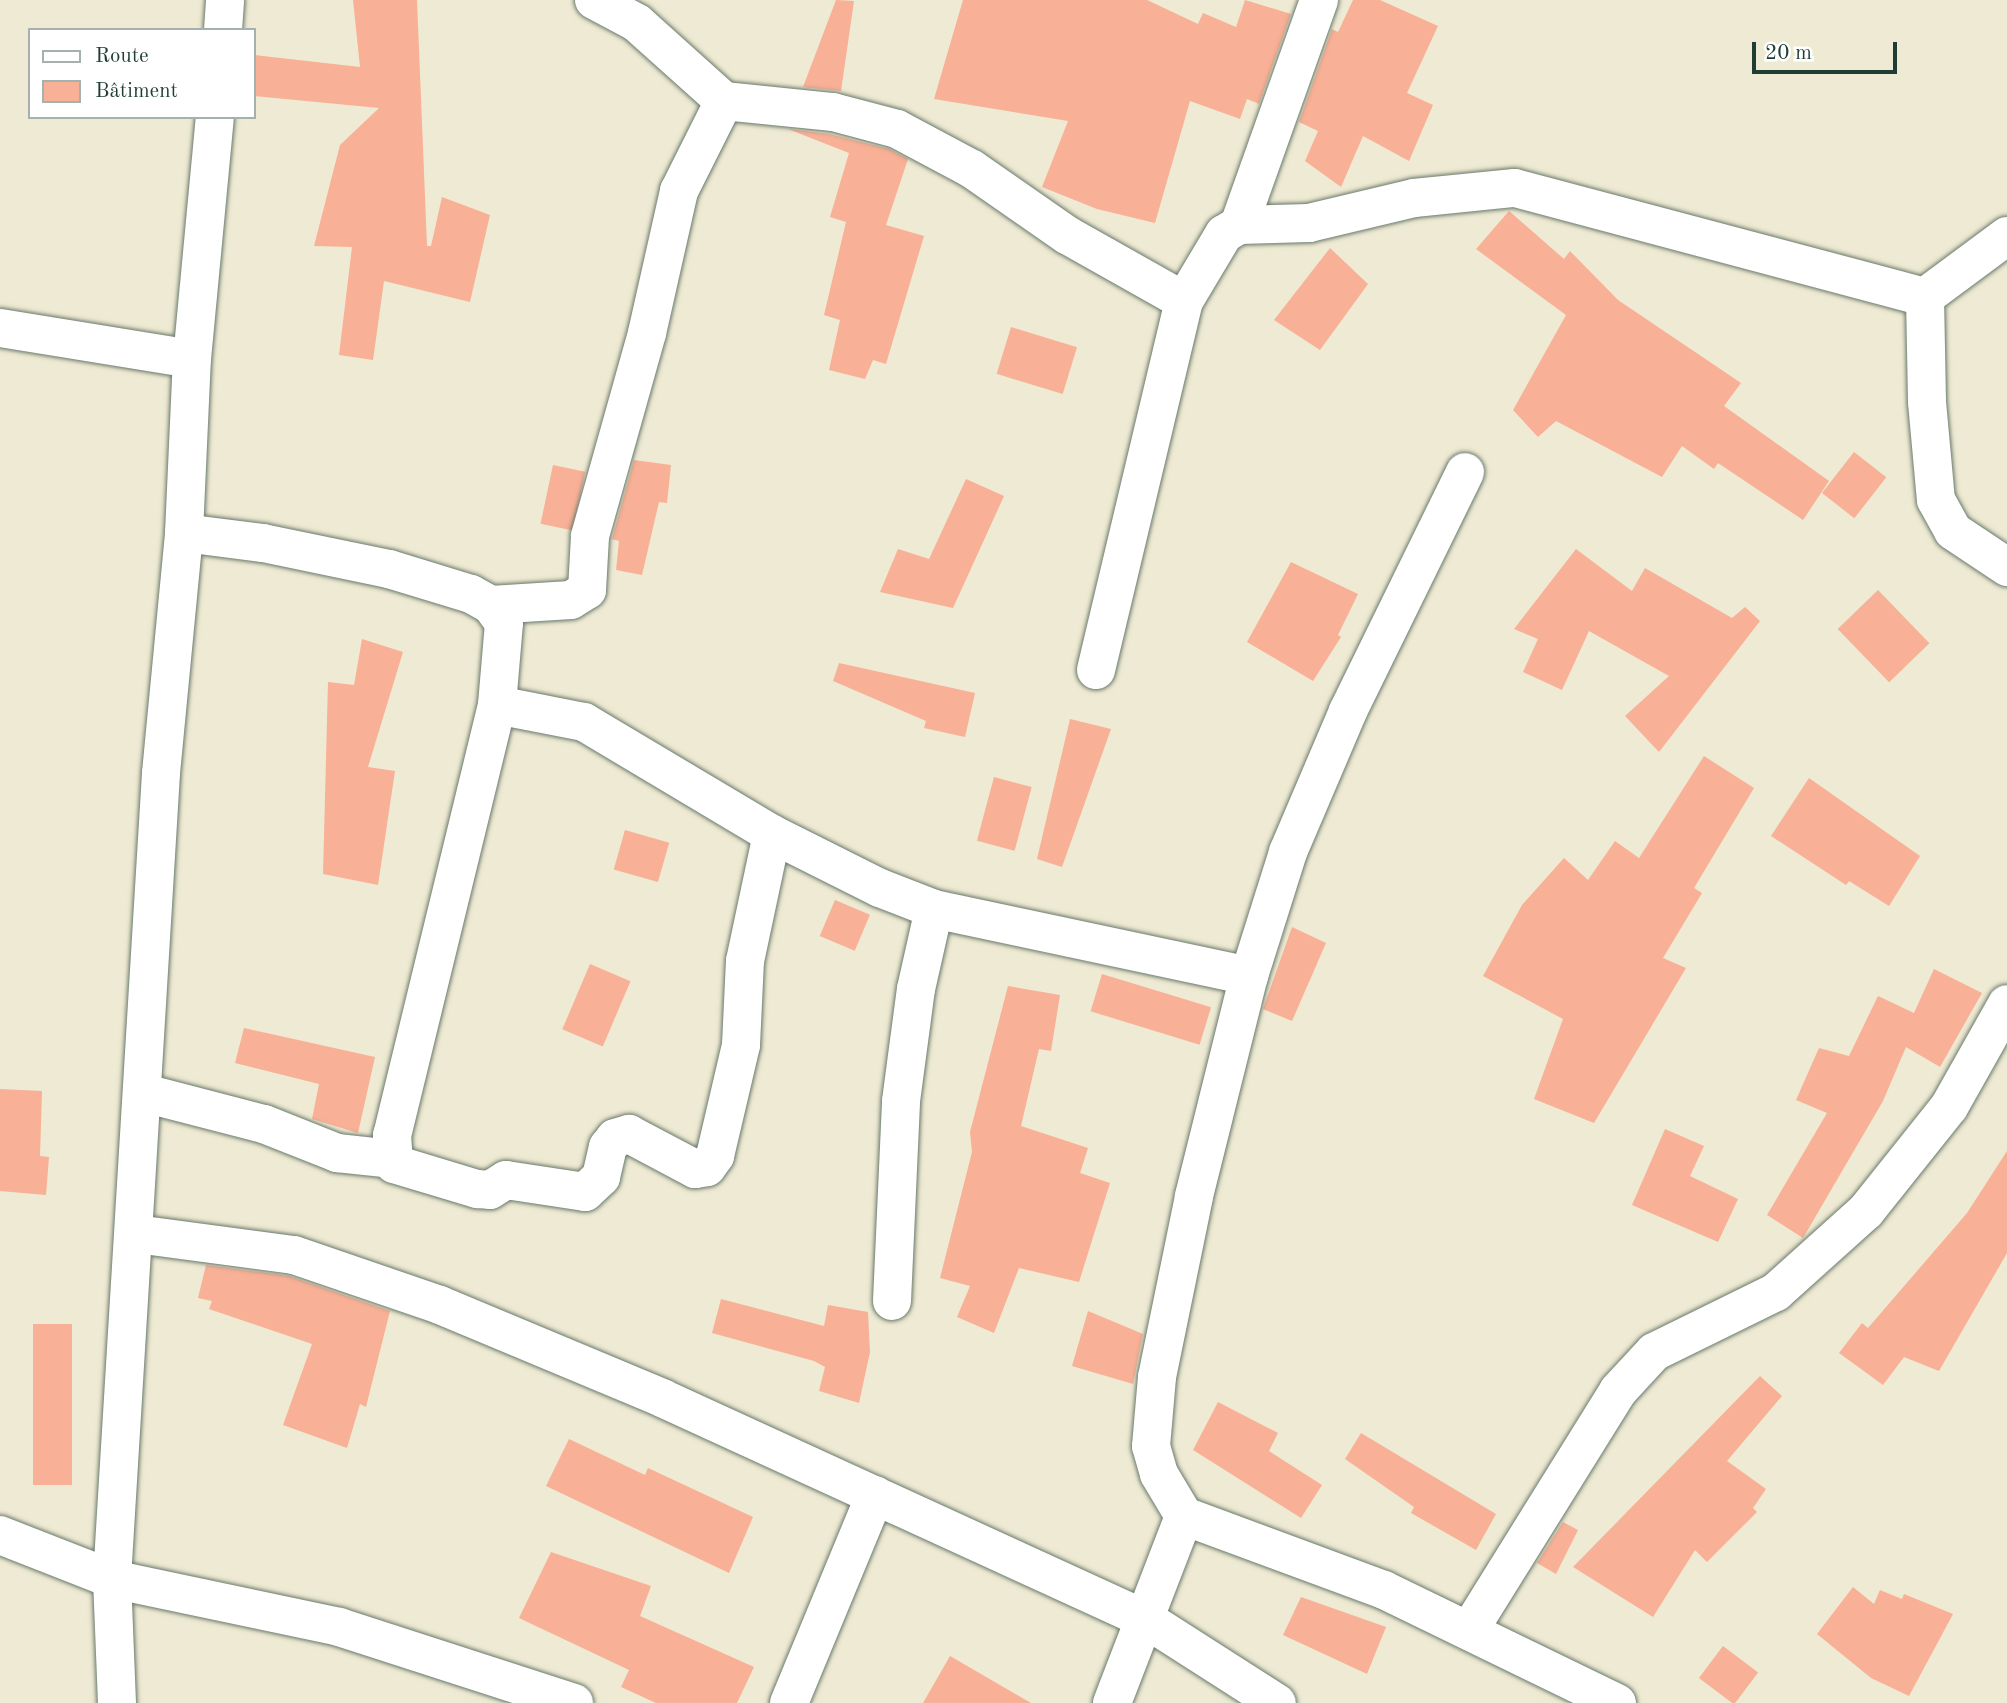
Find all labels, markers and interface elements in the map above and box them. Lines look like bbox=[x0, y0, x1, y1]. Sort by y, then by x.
legend bbox=[28, 28, 256, 119]
scale bar bbox=[1755, 28, 1900, 72]
text: 20 m bbox=[1765, 43, 1812, 64]
text: Route bbox=[95, 46, 149, 67]
text: Bâtiment bbox=[95, 81, 178, 102]

